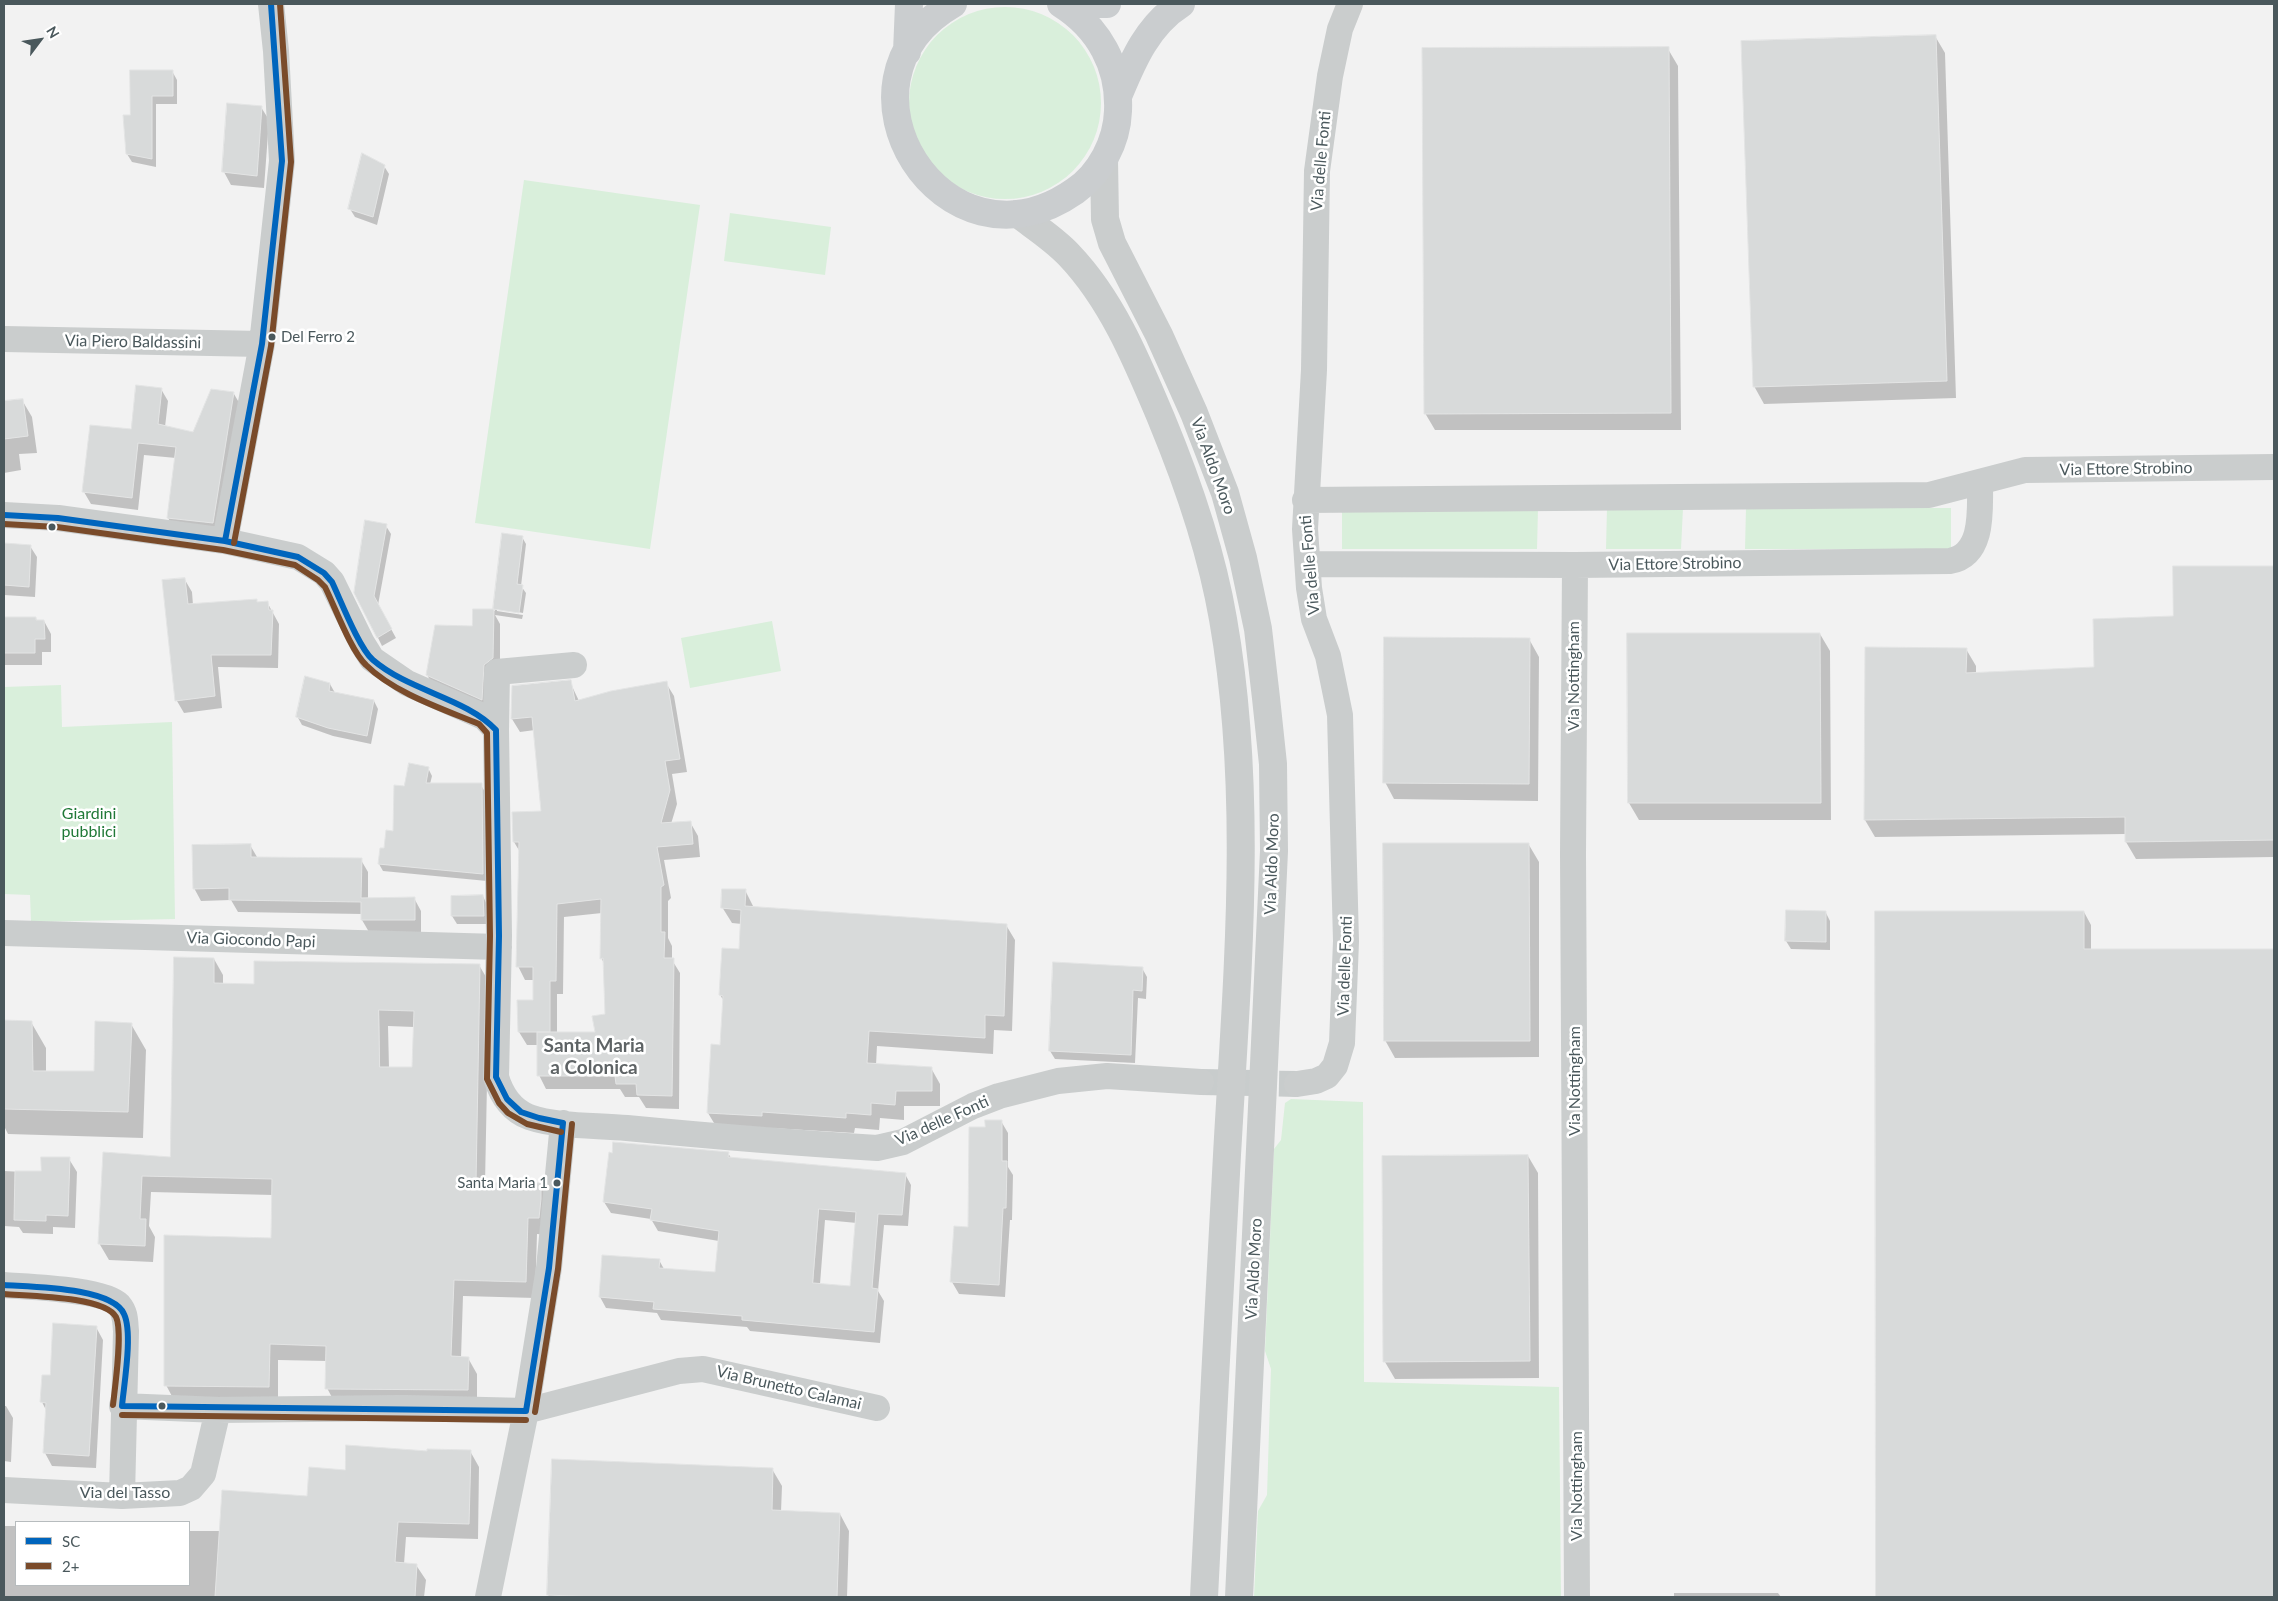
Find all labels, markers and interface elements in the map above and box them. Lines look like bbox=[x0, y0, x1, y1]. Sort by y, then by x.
north arrow bbox=[15, 15, 65, 65]
text: N bbox=[43, 23, 63, 41]
street label: Via delle Fonti bbox=[1307, 110, 1335, 212]
place label: Del Ferro 2 bbox=[281, 328, 355, 346]
street label: Via Piero Baldassini bbox=[65, 331, 201, 353]
marker: Del Ferro 2 bbox=[267, 332, 277, 342]
street label: Via Aldo Moro bbox=[1187, 415, 1239, 517]
street label: Via Ettore Strobino bbox=[2059, 458, 2193, 480]
street label: Via delle Fonti bbox=[1296, 514, 1324, 616]
unlabelled marker bbox=[47, 522, 57, 532]
street label: Via Ettore Strobino bbox=[1608, 553, 1742, 575]
street label: Via Nottingham bbox=[1564, 621, 1584, 731]
park label: Giardini pubblici bbox=[62, 804, 116, 842]
street label: Via Aldo Moro bbox=[1261, 813, 1283, 915]
street label: Via delle Fonti bbox=[1334, 916, 1356, 1016]
street label: Via Giocondo Papi bbox=[186, 928, 316, 952]
street label: Via Nottingham bbox=[1565, 1026, 1585, 1136]
district label: Santa Maria a Colonica bbox=[544, 1035, 644, 1079]
street label: Via delle Fonti bbox=[892, 1092, 992, 1150]
place label: Santa Maria 1 bbox=[457, 1174, 548, 1192]
marker: Santa Maria 1 bbox=[552, 1178, 562, 1188]
street label: Via Aldo Moro bbox=[1242, 1218, 1266, 1320]
street label: Via Brunetto Calamai bbox=[715, 1362, 863, 1414]
unlabelled marker bbox=[157, 1401, 167, 1411]
street label: Via Nottingham bbox=[1567, 1431, 1587, 1541]
street label: Via del Tasso bbox=[80, 1483, 170, 1503]
legend bbox=[15, 1521, 190, 1586]
text: SC bbox=[62, 1532, 80, 1550]
text: 2+ bbox=[62, 1557, 79, 1575]

